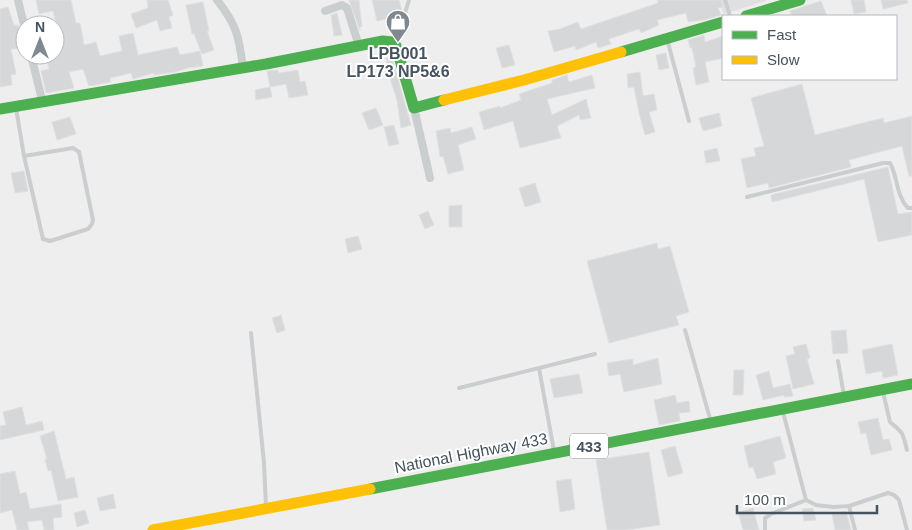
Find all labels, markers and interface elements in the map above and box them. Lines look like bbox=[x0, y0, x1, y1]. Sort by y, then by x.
shop icon: LPB001 LP173 NP5&6 bbox=[385, 9, 411, 43]
north arrow bbox=[15, 15, 65, 65]
legend bbox=[722, 15, 897, 80]
text: N bbox=[35, 19, 45, 35]
text: Fast bbox=[767, 26, 797, 43]
place label: LPB001 LP173 NP5&6 bbox=[346, 45, 450, 80]
text: Slow bbox=[767, 51, 800, 68]
street label: National Highway 433 bbox=[393, 430, 549, 476]
road number: 433 bbox=[570, 434, 608, 458]
scale bar bbox=[737, 482, 877, 514]
text: 100 m bbox=[744, 491, 786, 508]

